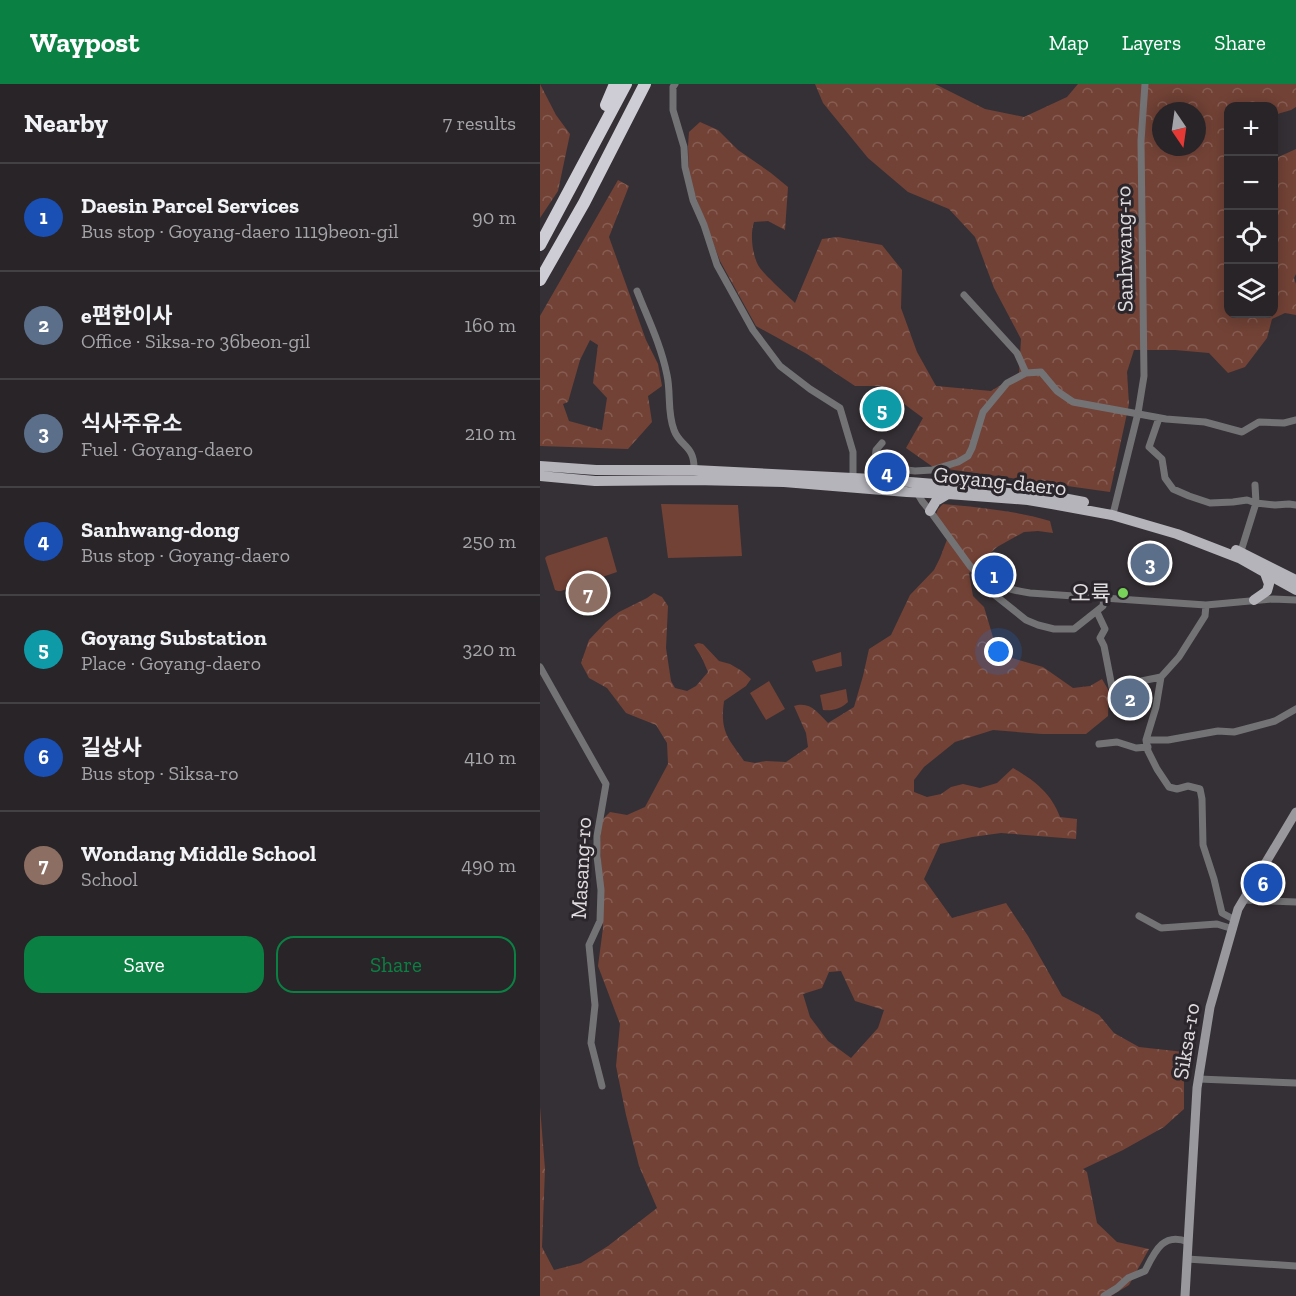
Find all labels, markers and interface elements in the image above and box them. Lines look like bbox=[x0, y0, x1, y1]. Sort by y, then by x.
text: Waypost bbox=[30, 26, 139, 59]
text: Map bbox=[1049, 30, 1089, 55]
text: Layers bbox=[1122, 30, 1181, 55]
text: Share bbox=[1214, 30, 1266, 55]
north arrow bbox=[1152, 102, 1206, 156]
map controls bbox=[1224, 102, 1278, 318]
button: + bbox=[1224, 102, 1278, 156]
text: Nearby bbox=[24, 107, 108, 139]
text: 7 results bbox=[443, 111, 516, 135]
button: − bbox=[1224, 156, 1278, 210]
street label: Sanhwang-ro bbox=[1109, 186, 1139, 312]
text: Daesin Parcel Services bbox=[81, 192, 299, 219]
text: 1 bbox=[39, 205, 48, 229]
text: 90 m bbox=[472, 205, 516, 229]
button: locate bbox=[1224, 210, 1278, 264]
text: Bus stop · Goyang-daero 1119beon-gil bbox=[81, 219, 399, 243]
button: layers bbox=[1224, 264, 1278, 318]
text: e편한이사 bbox=[81, 302, 173, 329]
text: 2 bbox=[38, 313, 49, 337]
text: 160 m bbox=[464, 313, 516, 337]
text: Office · Siksa-ro 36beon-gil bbox=[81, 329, 310, 353]
pin: 5 bbox=[862, 386, 902, 432]
text: 식사주유소 bbox=[81, 410, 182, 437]
text: 3 bbox=[38, 421, 49, 445]
text: 210 m bbox=[465, 421, 516, 445]
text: Fuel · Goyang-daero bbox=[81, 437, 253, 461]
pin: 4 bbox=[868, 450, 906, 494]
street label: Goyang-daero bbox=[932, 461, 1068, 501]
text: Sanhwang-dong bbox=[81, 516, 240, 543]
text: 4 bbox=[38, 529, 49, 553]
text: 250 m bbox=[462, 529, 516, 553]
pin: 3 bbox=[1130, 540, 1170, 586]
text: Bus stop · Goyang-daero bbox=[81, 543, 290, 567]
pin: 1 bbox=[974, 552, 1014, 598]
pin: 7 bbox=[568, 570, 608, 616]
place label: 오륙 bbox=[1071, 580, 1111, 607]
marker: 오륙 bbox=[1116, 586, 1130, 600]
text: Goyang Substation bbox=[81, 624, 267, 651]
text: 5 bbox=[38, 637, 49, 661]
text: 320 m bbox=[463, 637, 516, 661]
your location bbox=[984, 637, 1013, 666]
text: Place · Goyang-daero bbox=[81, 651, 261, 675]
pin: 2 bbox=[1110, 676, 1150, 720]
text: 길상사 bbox=[81, 734, 142, 761]
text: 6 bbox=[38, 745, 49, 769]
text: 410 m bbox=[464, 745, 516, 769]
text: Bus stop · Siksa-ro bbox=[81, 761, 239, 785]
street label: Masang-ro bbox=[565, 816, 597, 920]
text: Wondang Middle School bbox=[81, 840, 316, 867]
text: 7 bbox=[39, 853, 48, 877]
text: 490 m bbox=[461, 853, 516, 877]
pin: 6 bbox=[1244, 860, 1282, 906]
text: School bbox=[81, 867, 138, 891]
button: Save bbox=[24, 936, 264, 993]
button: Share bbox=[276, 936, 516, 993]
street label: Siksa-ro bbox=[1167, 1001, 1205, 1081]

